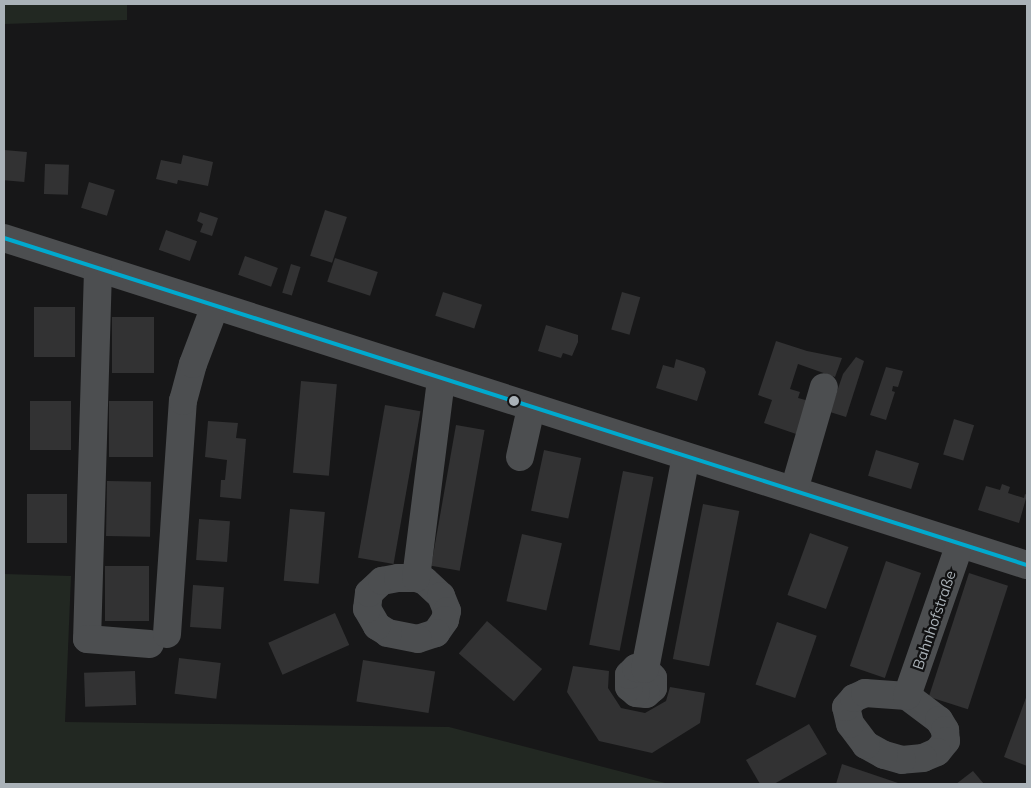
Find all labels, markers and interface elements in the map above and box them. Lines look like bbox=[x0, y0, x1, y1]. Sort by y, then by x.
unlabelled marker bbox=[509, 396, 519, 406]
street label: Bahnhofstraße bbox=[909, 568, 959, 672]

